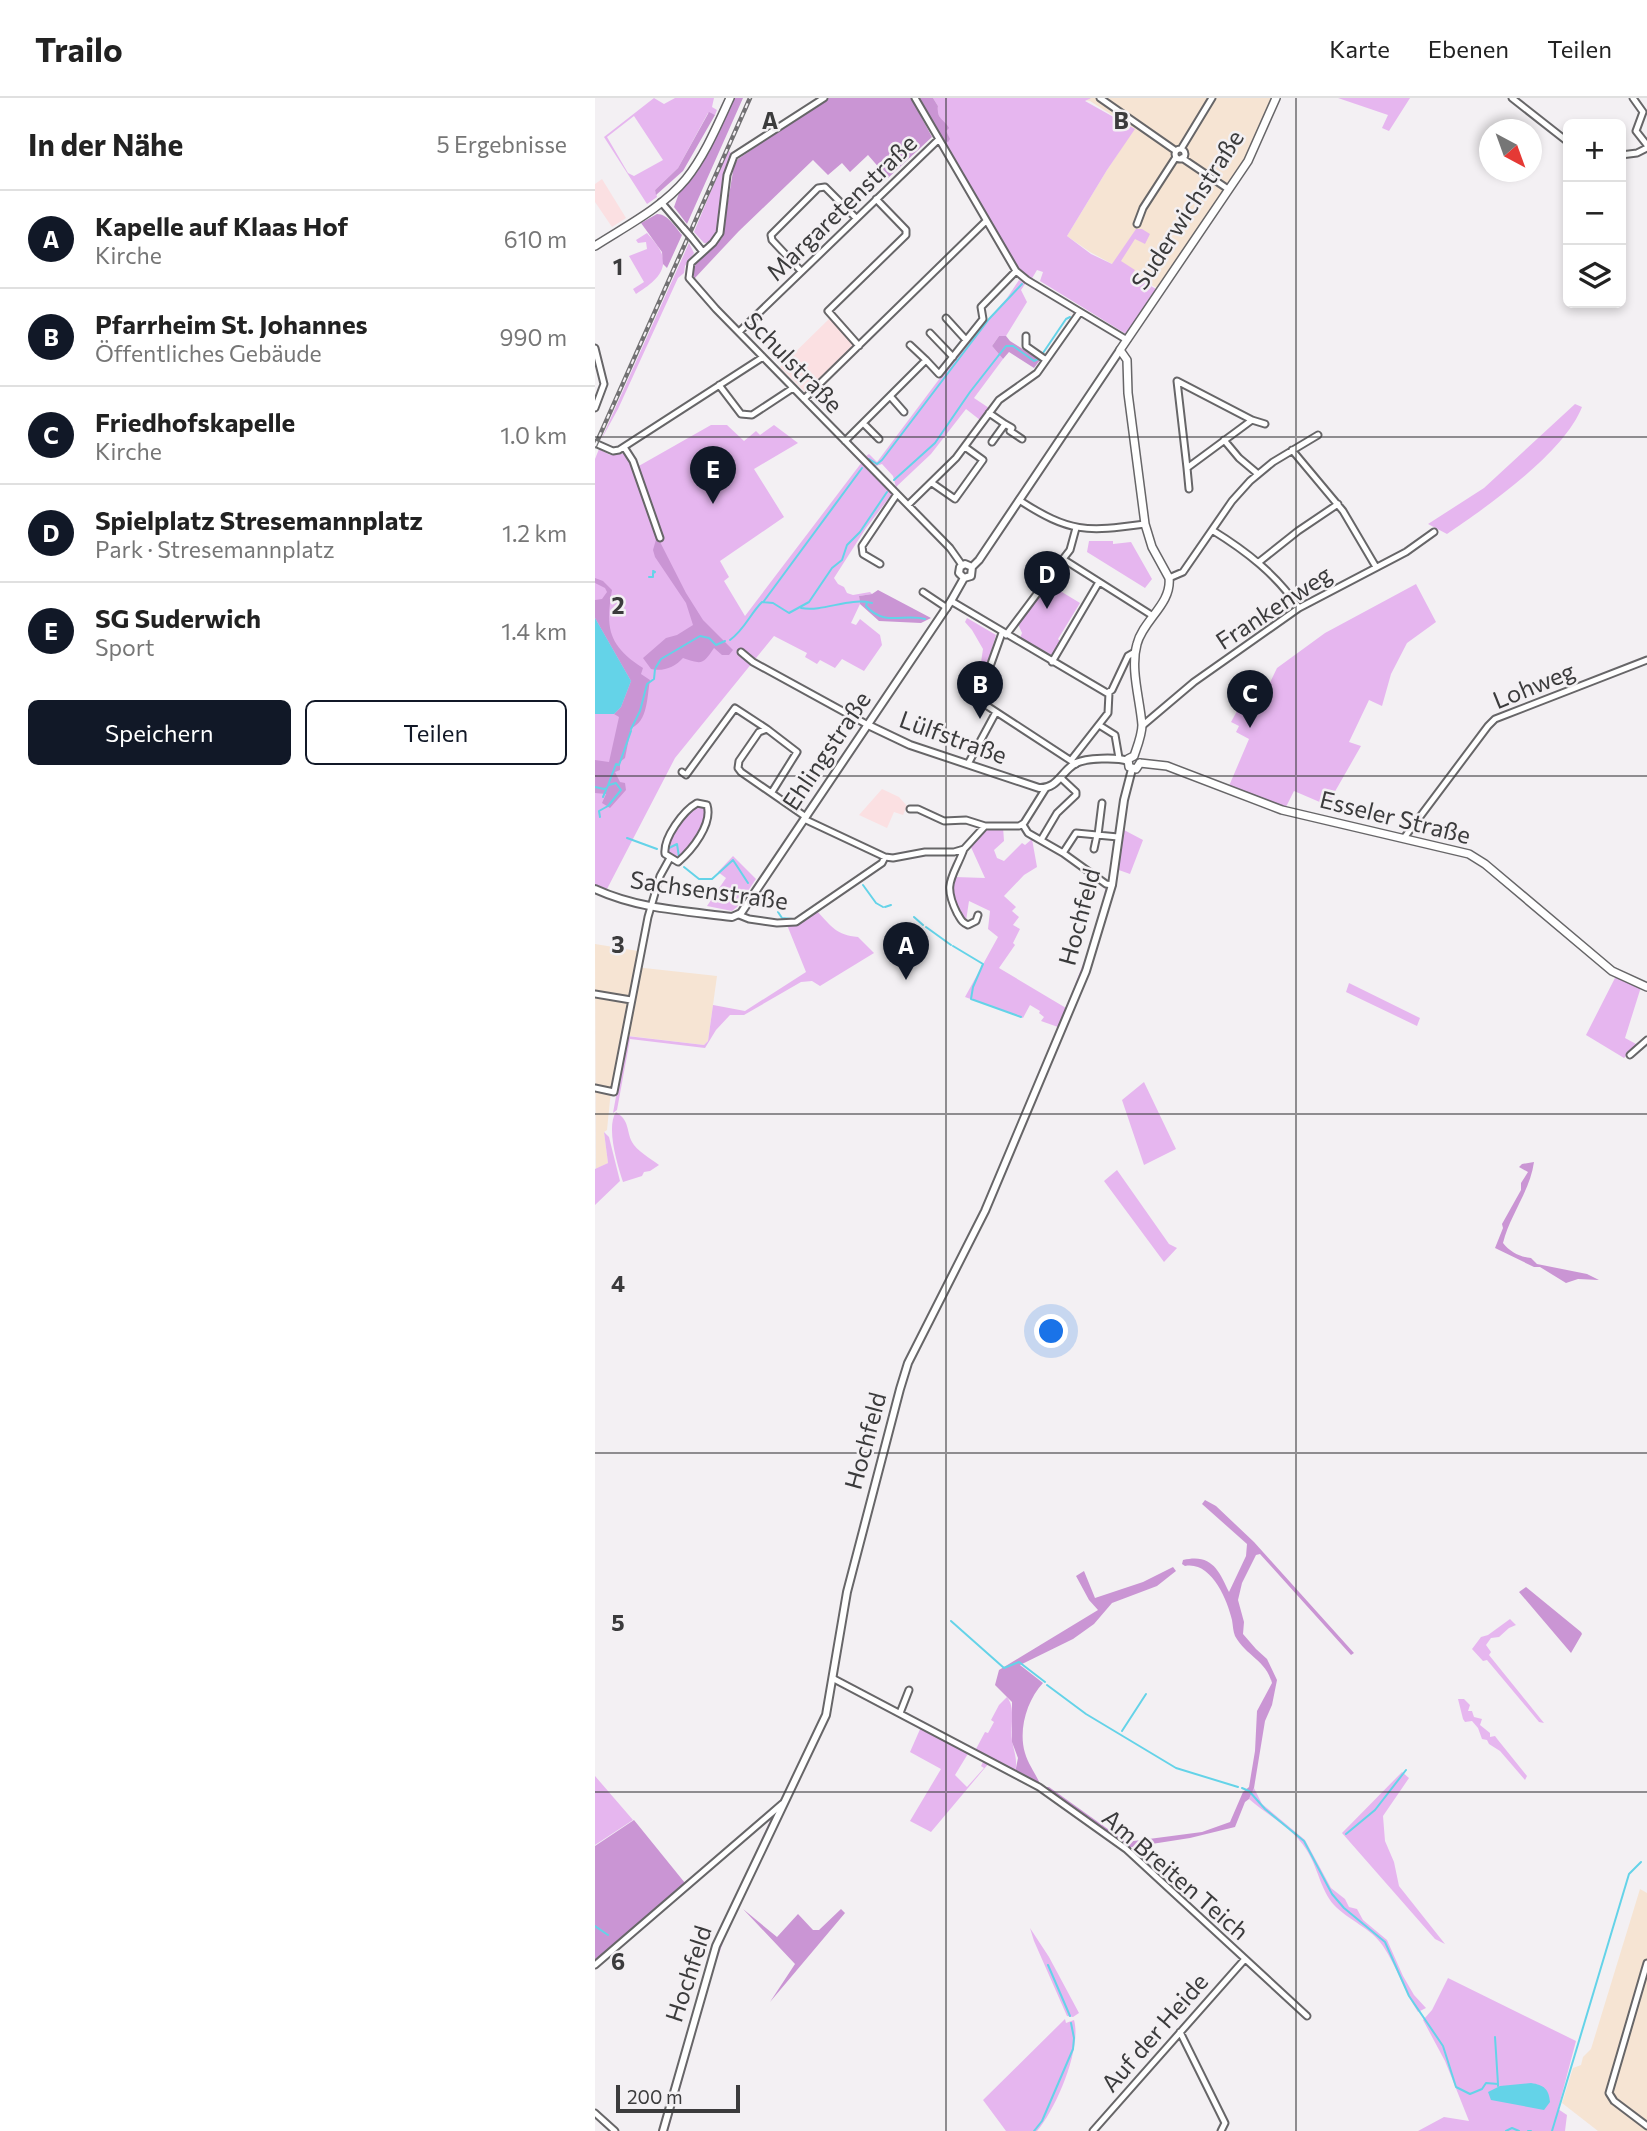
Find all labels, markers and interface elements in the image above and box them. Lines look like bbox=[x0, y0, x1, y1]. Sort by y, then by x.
text: Trailo bbox=[35, 28, 123, 69]
text: Karte bbox=[1329, 34, 1390, 63]
text: Ebenen bbox=[1428, 34, 1509, 63]
text: Teilen bbox=[1547, 34, 1612, 63]
text: A bbox=[762, 106, 779, 134]
text: B bbox=[1113, 106, 1129, 134]
north arrow bbox=[1479, 119, 1542, 182]
map controls bbox=[1563, 119, 1626, 308]
button: + bbox=[1563, 119, 1626, 182]
street label: Suderwichstraße bbox=[1124, 124, 1249, 294]
text: In der Nähe bbox=[28, 125, 183, 162]
street label: Margaretenstraße bbox=[760, 128, 922, 286]
text: 5 Ergebnisse bbox=[436, 130, 567, 158]
button: − bbox=[1563, 182, 1626, 245]
text: Kapelle auf Klaas Hof bbox=[95, 210, 348, 241]
text: A bbox=[43, 225, 59, 253]
text: 610 m bbox=[504, 225, 567, 253]
text: Kirche bbox=[95, 241, 162, 269]
button: layers bbox=[1563, 245, 1626, 308]
text: 1 bbox=[613, 252, 623, 280]
street label: Schulstraße bbox=[739, 305, 849, 418]
text: Pfarrheim St. Johannes bbox=[95, 308, 368, 339]
text: B bbox=[43, 323, 59, 351]
text: 990 m bbox=[500, 323, 567, 351]
text: Öffentliches Gebäude bbox=[95, 339, 322, 367]
text: Friedhofskapelle bbox=[95, 406, 295, 437]
text: C bbox=[43, 421, 59, 449]
text: 1.0 km bbox=[500, 421, 567, 449]
text: Kirche bbox=[95, 437, 162, 465]
pin: E bbox=[690, 446, 736, 504]
text: Spielplatz Stresemannplatz bbox=[95, 504, 423, 535]
text: D bbox=[43, 519, 59, 547]
text: 1.2 km bbox=[502, 519, 567, 547]
text: Park · Stresemannplatz bbox=[95, 535, 334, 563]
pin: D bbox=[1024, 551, 1070, 609]
street label: Frankenweg bbox=[1210, 559, 1336, 655]
text: 2 bbox=[611, 591, 625, 619]
text: SG Suderwich bbox=[95, 602, 261, 633]
text: E bbox=[44, 617, 58, 645]
text: 1.4 km bbox=[501, 617, 567, 645]
text: Sport bbox=[95, 633, 154, 661]
street label: Lohweg bbox=[1488, 655, 1579, 714]
pin: B bbox=[957, 661, 1003, 719]
pin: C bbox=[1227, 670, 1273, 728]
street label: Ehlingstraße bbox=[775, 685, 876, 815]
button: Speichern bbox=[28, 700, 291, 765]
button: Teilen bbox=[305, 700, 567, 765]
street label: Lülfstraße bbox=[896, 704, 1011, 769]
street label: Esseler Straße bbox=[1317, 784, 1474, 849]
street label: Sachsenstraße bbox=[628, 864, 790, 915]
street label: Hochfeld bbox=[1052, 865, 1105, 968]
pin: A bbox=[883, 922, 929, 980]
text: 3 bbox=[611, 930, 625, 958]
text: 4 bbox=[611, 1269, 625, 1297]
your location bbox=[1034, 1314, 1068, 1348]
street label: Hochfeld bbox=[838, 1389, 891, 1492]
text: 5 bbox=[611, 1608, 625, 1636]
street label: Am Breiten Teich bbox=[1097, 1802, 1255, 1945]
street label: Hochfeld bbox=[658, 1922, 717, 2025]
text: 6 bbox=[611, 1947, 625, 1975]
street label: Auf der Heide bbox=[1094, 1967, 1213, 2097]
scale bar bbox=[616, 2082, 740, 2114]
text: 200 m bbox=[627, 2085, 683, 2108]

